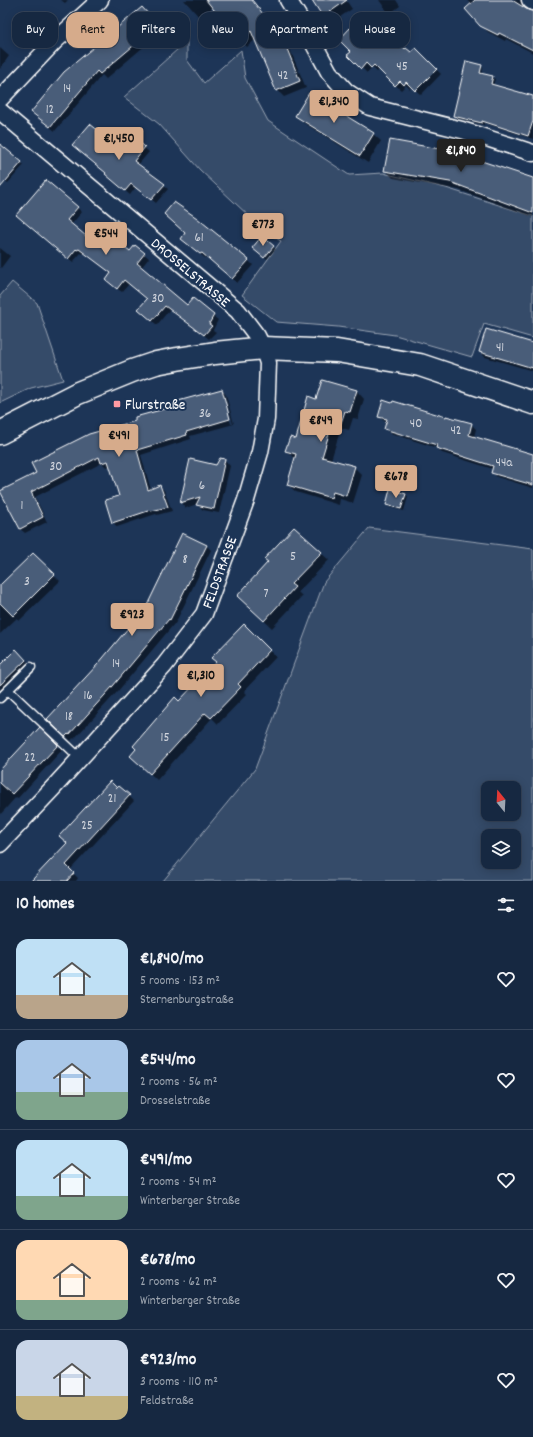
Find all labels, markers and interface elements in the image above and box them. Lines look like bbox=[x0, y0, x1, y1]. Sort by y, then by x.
chip: Buy bbox=[12, 12, 58, 48]
chip: Rent bbox=[66, 12, 119, 48]
chip: Filters bbox=[127, 12, 190, 48]
chip: New bbox=[198, 12, 248, 48]
chip: Apartment bbox=[256, 12, 342, 48]
chip: House bbox=[350, 12, 410, 48]
house number: 45 bbox=[396, 58, 408, 77]
house number: 42 bbox=[277, 67, 289, 86]
house number: 14 bbox=[63, 80, 71, 99]
pin: €1,340 bbox=[301, 90, 367, 124]
text: €1,340 bbox=[319, 93, 349, 112]
house number: 12 bbox=[46, 101, 54, 120]
pin: €1,450 bbox=[86, 127, 152, 161]
text: €1,450 bbox=[103, 130, 135, 149]
pin: €1,840 bbox=[428, 139, 494, 173]
text: €1,840 bbox=[446, 142, 476, 161]
pin: €773 bbox=[239, 213, 287, 247]
text: €773 bbox=[252, 216, 274, 235]
pin: €544 bbox=[82, 222, 130, 256]
text: €544 bbox=[94, 225, 118, 244]
house number: 61 bbox=[194, 229, 204, 248]
street label: DROSSELSTRASSE bbox=[145, 234, 234, 314]
house number: 30 bbox=[152, 290, 164, 309]
house number: 41 bbox=[496, 339, 504, 358]
place label: Flurstraße bbox=[125, 395, 186, 417]
marker: Flurstraße bbox=[112, 399, 122, 409]
house number: 36 bbox=[199, 405, 211, 424]
pin: €849 bbox=[297, 409, 345, 443]
text: €849 bbox=[309, 412, 333, 431]
house number: 40 bbox=[410, 415, 422, 434]
house number: 42 bbox=[450, 422, 462, 441]
pin: €491 bbox=[95, 424, 143, 458]
text: €491 bbox=[108, 427, 130, 446]
house number: 44a bbox=[496, 454, 513, 473]
house number: 30 bbox=[50, 458, 62, 477]
pin: €678 bbox=[372, 465, 420, 499]
text: €678 bbox=[384, 468, 408, 487]
house number: 6 bbox=[199, 477, 205, 496]
house number: 1 bbox=[21, 497, 23, 516]
street label: FELDSTRASSE bbox=[198, 533, 244, 612]
house number: 5 bbox=[290, 548, 296, 567]
house number: 8 bbox=[182, 551, 188, 570]
house number: 3 bbox=[24, 573, 30, 592]
house number: 7 bbox=[264, 585, 269, 604]
pin: €923 bbox=[108, 603, 156, 637]
text: €923 bbox=[120, 606, 144, 625]
house number: 14 bbox=[112, 655, 120, 674]
pin: €1,310 bbox=[168, 664, 234, 698]
text: €1,310 bbox=[187, 667, 215, 686]
house number: 16 bbox=[83, 687, 93, 706]
house number: 18 bbox=[65, 708, 73, 727]
house number: 15 bbox=[161, 729, 169, 748]
house number: 22 bbox=[24, 749, 36, 768]
north arrow bbox=[481, 781, 521, 821]
map controls bbox=[481, 781, 521, 869]
house number: 21 bbox=[108, 790, 116, 809]
house number: 25 bbox=[81, 817, 93, 836]
button: layers bbox=[481, 829, 521, 869]
text: 10 homes bbox=[16, 893, 75, 917]
icon: filters bbox=[495, 894, 517, 916]
text: €1,840/mo bbox=[140, 948, 204, 972]
icon: home bbox=[48, 955, 96, 1003]
icon: heart bbox=[495, 968, 517, 990]
text: 5 rooms · 153 m² bbox=[140, 972, 220, 991]
text: Sternenburgstraße bbox=[140, 991, 234, 1010]
text: €544/mo bbox=[140, 1049, 196, 1073]
icon: home bbox=[48, 1056, 96, 1104]
icon: heart bbox=[495, 1069, 517, 1091]
text: 2 rooms · 56 m² bbox=[140, 1073, 217, 1092]
text: Drosselstraße bbox=[140, 1092, 210, 1111]
text: €491/mo bbox=[140, 1149, 192, 1173]
icon: home bbox=[48, 1156, 96, 1204]
icon: heart bbox=[495, 1169, 517, 1191]
text: 2 rooms · 54 m² bbox=[140, 1173, 216, 1192]
text: Winterberger Straße bbox=[140, 1192, 240, 1211]
text: €678/mo bbox=[140, 1249, 195, 1273]
icon: home bbox=[48, 1256, 96, 1304]
icon: heart bbox=[495, 1269, 517, 1291]
text: 2 rooms · 62 m² bbox=[140, 1273, 217, 1292]
text: Winterberger Straße bbox=[140, 1292, 240, 1311]
text: €923/mo bbox=[140, 1349, 196, 1373]
icon: home bbox=[48, 1356, 96, 1404]
icon: heart bbox=[495, 1369, 517, 1391]
text: 3 rooms · 110 m² bbox=[140, 1373, 218, 1392]
text: Feldstraße bbox=[140, 1392, 194, 1411]

